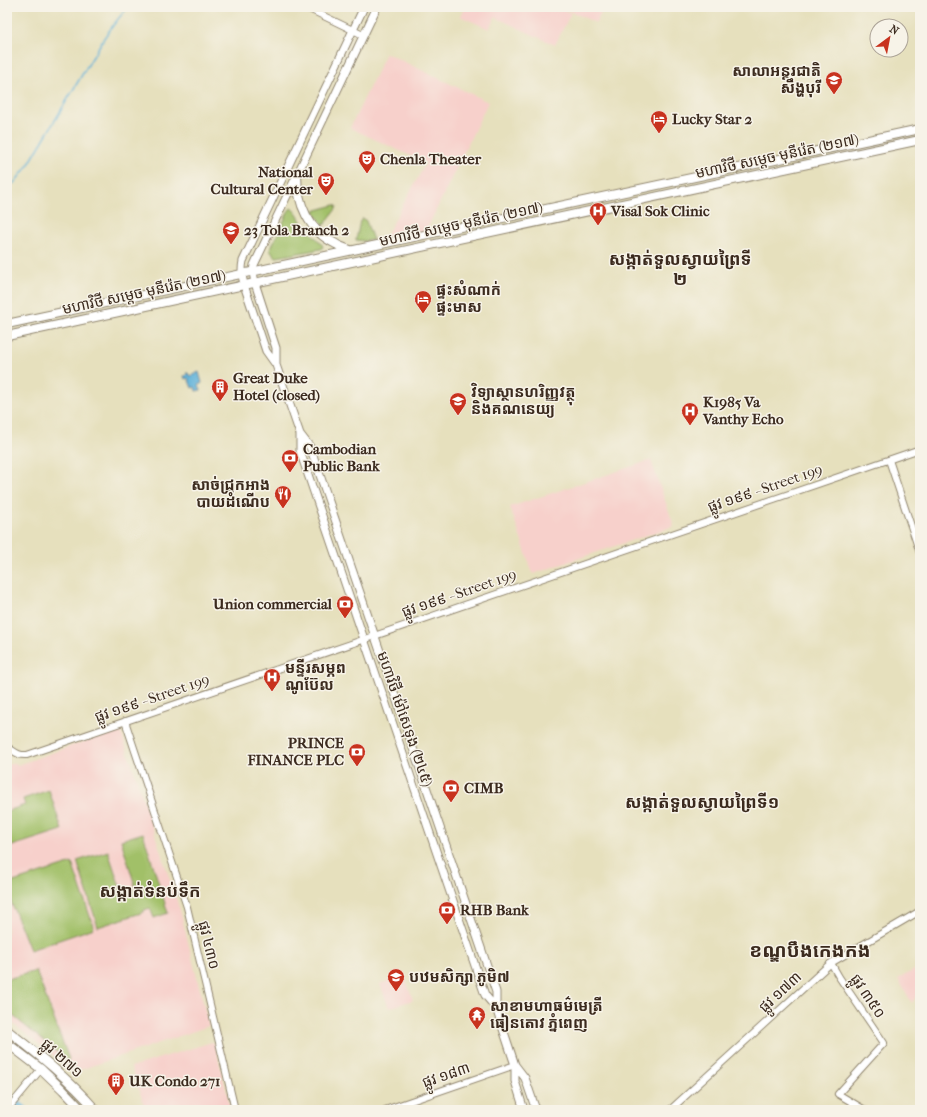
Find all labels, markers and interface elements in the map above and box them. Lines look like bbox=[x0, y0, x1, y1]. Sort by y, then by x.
north arrow bbox=[869, 18, 909, 58]
text: N bbox=[887, 22, 902, 38]
place label: សាលាអន្តរជាតិ សឹង្ហបុរី bbox=[732, 61, 821, 98]
school or university icon: សាលាអន្តរជាតិ សឹង្ហបុរី bbox=[824, 70, 844, 95]
hotel icon: Lucky Star 2 bbox=[649, 109, 669, 134]
place label: Lucky Star 2 bbox=[672, 110, 753, 128]
street label: មហាវិថី សម្តេច មុនីរ៉េត (២១៧) bbox=[693, 129, 861, 183]
theatre icon: Chenla Theater bbox=[357, 149, 377, 174]
place label: Chenla Theater bbox=[380, 150, 482, 168]
place label: National Cultural Center bbox=[211, 163, 314, 198]
theatre icon: National Cultural Center bbox=[316, 171, 336, 196]
street label: មហាវិថី សម្តេច មុនីរ៉េត (២១៧) bbox=[377, 197, 545, 251]
hospital icon: Visal Sok Clinic bbox=[588, 201, 608, 226]
place label: Visal Sok Clinic bbox=[610, 202, 710, 220]
school or university icon: 23 Tola Branch 2 bbox=[221, 220, 241, 245]
place label: 23 Tola Branch 2 bbox=[244, 221, 349, 239]
district label: សង្កាត់ទួលស្វាយព្រៃទី ២ bbox=[609, 248, 751, 289]
street label: មហាវិថី សម្តេច មុនីរ៉េត (២១៧) bbox=[60, 265, 228, 319]
place label: ផ្ទះសំណាក់ ផ្ទះមាស bbox=[436, 279, 501, 316]
hotel icon: ផ្ទះសំណាក់ ផ្ទះមាស bbox=[413, 289, 433, 314]
place label: Great Duke Hotel (closed) bbox=[233, 369, 320, 404]
building icon: Great Duke Hotel (closed) bbox=[210, 377, 230, 402]
place label: វិទ្យាស្ថានហរិញ្ញវត្ថុ និងគណនេយ្យ bbox=[470, 382, 576, 418]
school or university icon: វិទ្យាស្ថានហរិញ្ញវត្ថុ និងគណនេយ្យ bbox=[448, 391, 468, 416]
place label: K1985 Va Vanthy Echo bbox=[702, 393, 784, 428]
hospital icon: K1985 Va Vanthy Echo bbox=[680, 401, 700, 426]
place label: Cambodian Public Bank bbox=[303, 440, 381, 475]
bank icon: Cambodian Public Bank bbox=[280, 448, 300, 473]
street label: ផ្លូវ ១៩៩ - Street 199 bbox=[705, 460, 826, 520]
place label: សាច់ជ្រូកអាង បាយដំណើប bbox=[191, 476, 270, 511]
restaurant icon: សាច់ជ្រូកអាង បាយដំណើប bbox=[273, 484, 293, 509]
street label: ផ្លូវ ១៩៩ - Street 199 bbox=[399, 565, 520, 625]
bank icon: Union commercial bbox=[335, 594, 355, 619]
place label: Union commercial bbox=[212, 595, 333, 613]
street label: មហាវិថី ម៉ៅសេទុង (២៤៥) bbox=[373, 649, 437, 789]
place label: មន្ទីរសម្ភព ណូប៊ែល bbox=[285, 658, 346, 695]
hospital icon: មន្ទីរសម្ភព ណូប៊ែល bbox=[262, 667, 282, 692]
street label: ផ្លូវ ១៩៩ - Street 199 bbox=[92, 670, 213, 730]
place label: PRINCE FINANCE PLC bbox=[246, 734, 345, 769]
bank icon: PRINCE FINANCE PLC bbox=[347, 742, 367, 767]
bank icon: CIMB bbox=[441, 778, 461, 803]
place label: CIMB bbox=[464, 779, 504, 797]
district label: សង្កាត់ទួលស្វាយព្រៃទី១ bbox=[625, 791, 779, 813]
district label: សង្កាត់ទំនប់ទឹក bbox=[99, 880, 201, 902]
bank icon: RHB Bank bbox=[437, 900, 457, 925]
place label: RHB Bank bbox=[460, 901, 530, 919]
street label: ផ្លូវ ៤៣០ bbox=[190, 919, 224, 972]
district label: ខណ្ឌបឹងកេងកង bbox=[749, 940, 871, 962]
school or university icon: បឋមសិក្សា ភូមិ៧ bbox=[386, 967, 406, 992]
place label: បឋមសិក្សា ភូមិ៧ bbox=[409, 967, 510, 987]
street label: ផ្លូវ ១៧៣ bbox=[755, 968, 808, 1019]
street label: ផ្លូវ ៣៥០ bbox=[843, 970, 889, 1024]
place label: សាខាមហាធម៌មេត្រី ធៀនតោវ ភ្នំពេញ bbox=[490, 995, 603, 1032]
temple icon: សាខាមហាធម៌មេត្រី ធៀនតោវ ភ្នំពេញ bbox=[467, 1005, 487, 1030]
street label: ផ្លូវ ២៧១ bbox=[34, 1035, 87, 1085]
street label: ផ្លូវ ១៨៣ bbox=[420, 1058, 474, 1096]
building icon: UK Condo 271 bbox=[106, 1071, 126, 1096]
place label: UK Condo 271 bbox=[128, 1072, 220, 1090]

